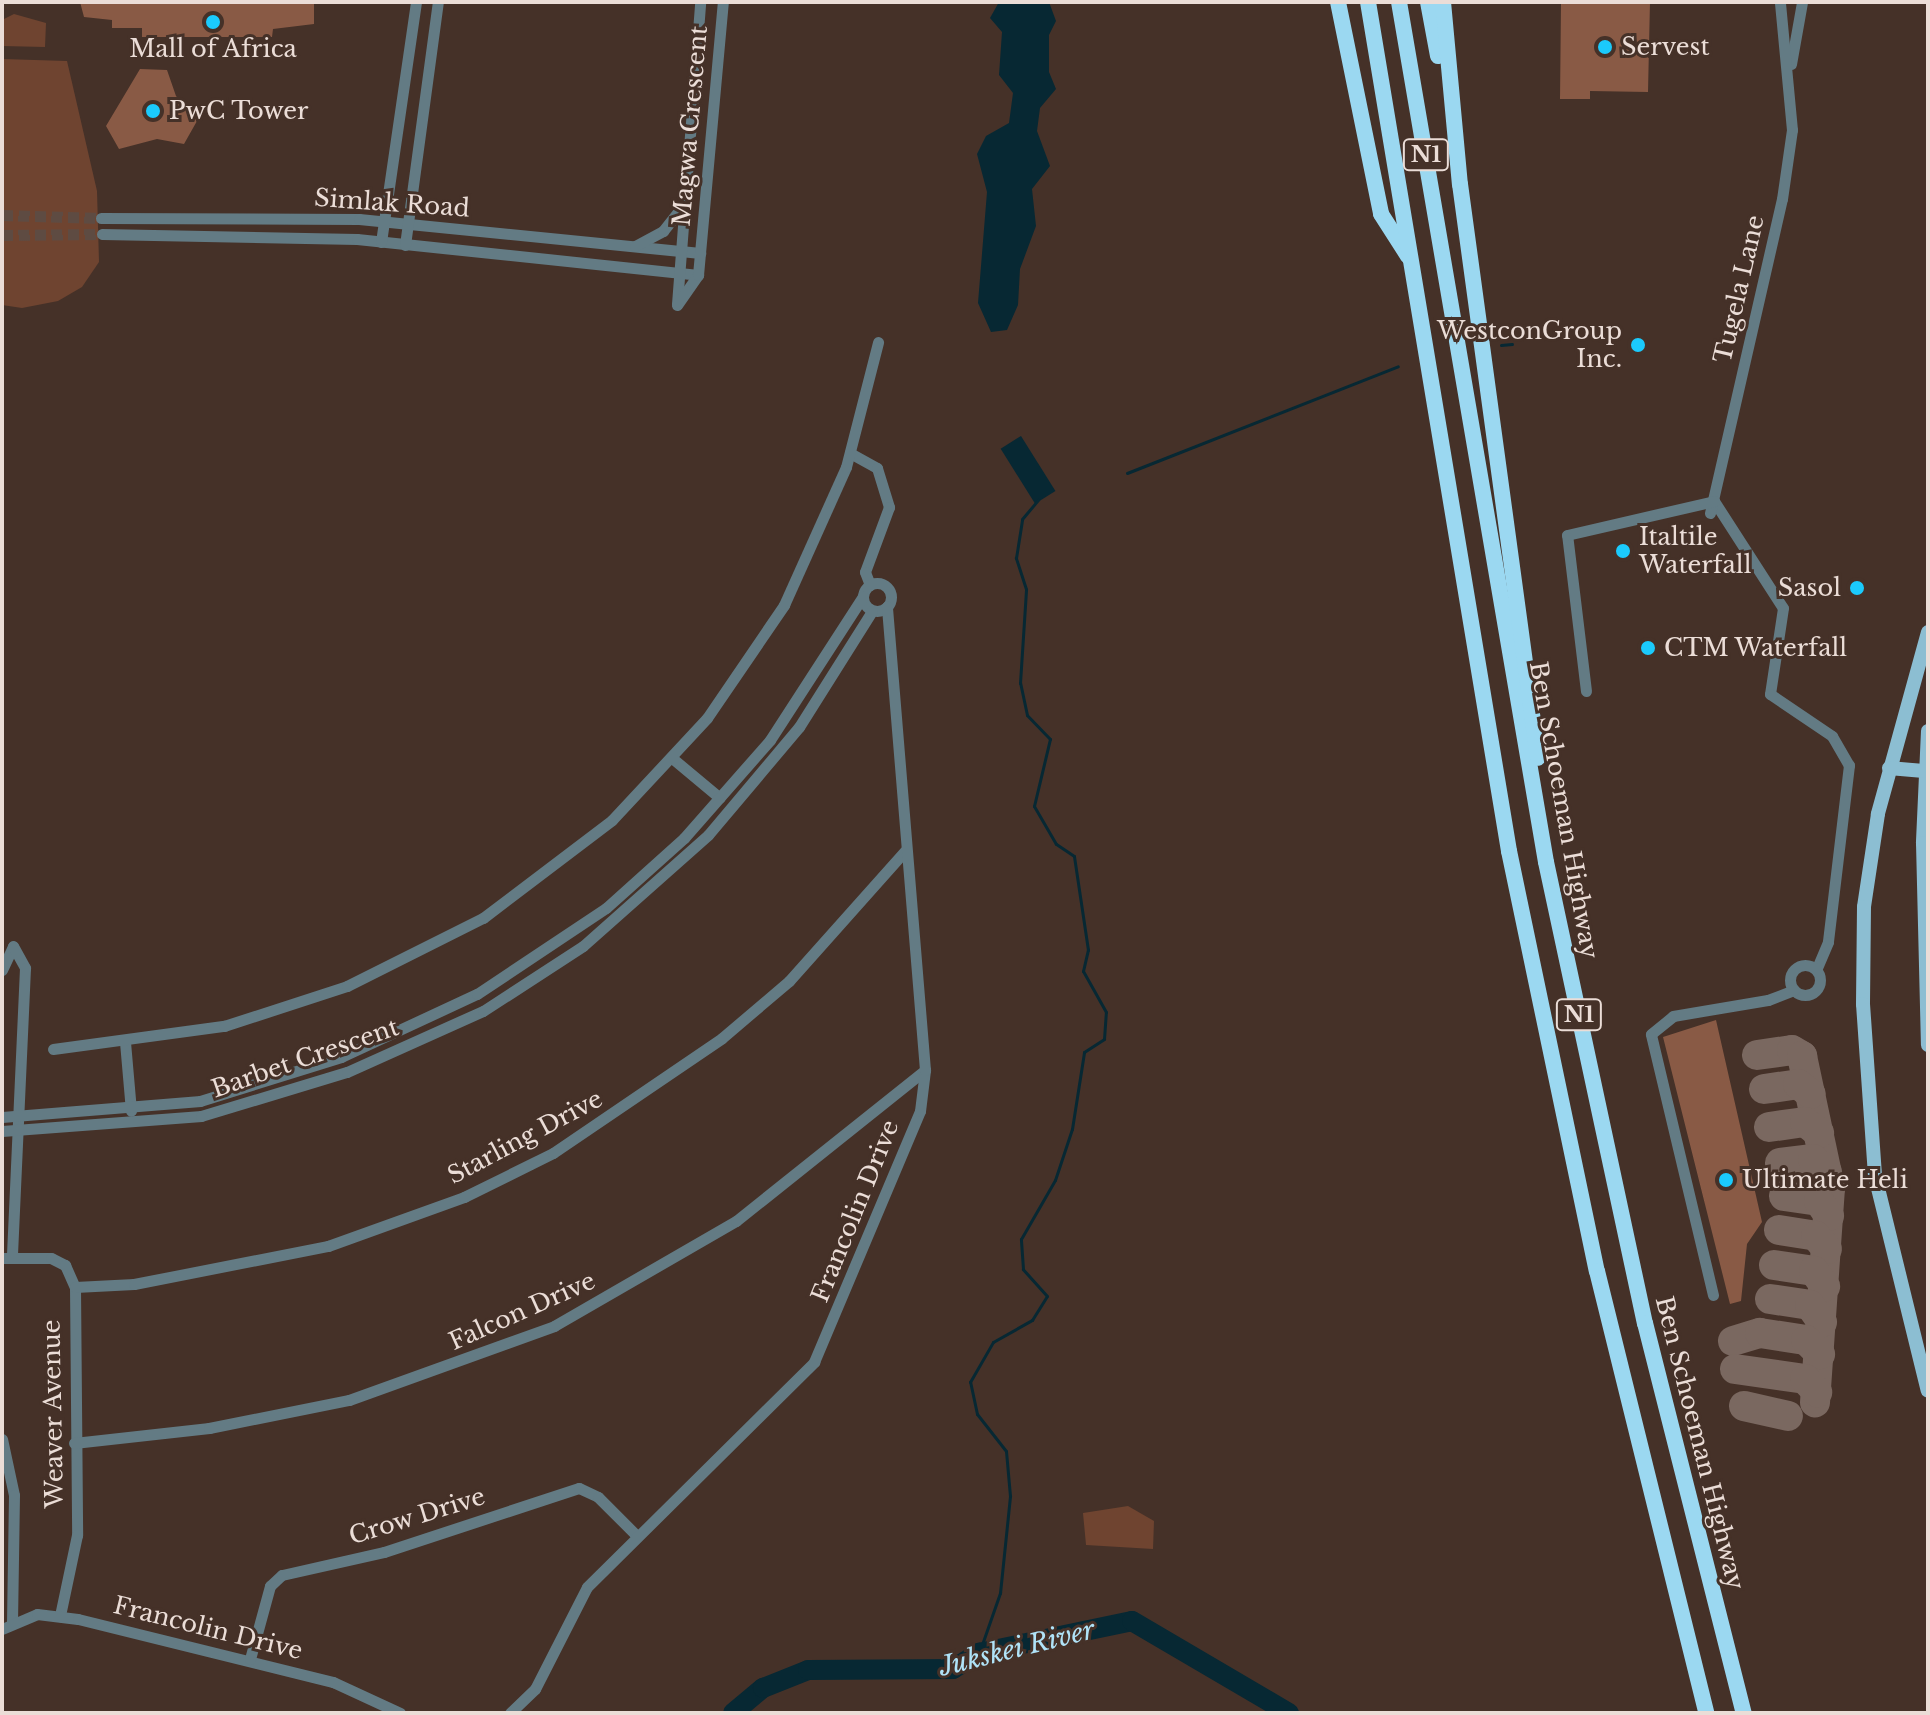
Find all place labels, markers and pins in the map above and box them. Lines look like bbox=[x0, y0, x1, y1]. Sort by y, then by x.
marker: Mall of Africa bbox=[204, 13, 222, 31]
place label: Servest bbox=[1621, 33, 1710, 61]
place label: Mall of Africa bbox=[129, 35, 297, 63]
marker: Servest bbox=[1596, 38, 1614, 56]
place label: PwC Tower bbox=[169, 97, 309, 125]
marker: PwC Tower bbox=[144, 102, 162, 120]
place label: WestconGroup Inc. bbox=[1437, 317, 1622, 373]
marker: WestconGroup Inc. bbox=[1629, 336, 1647, 354]
place label: Italtile Waterfall bbox=[1639, 523, 1751, 579]
marker: Italtile Waterfall bbox=[1614, 542, 1632, 560]
place label: Sasol bbox=[1778, 574, 1841, 602]
marker: Sasol bbox=[1848, 579, 1866, 597]
place label: CTM Waterfall bbox=[1664, 634, 1848, 662]
marker: CTM Waterfall bbox=[1639, 639, 1657, 657]
place label: Ultimate Heli bbox=[1742, 1166, 1908, 1194]
marker: Ultimate Heli bbox=[1717, 1171, 1735, 1189]

